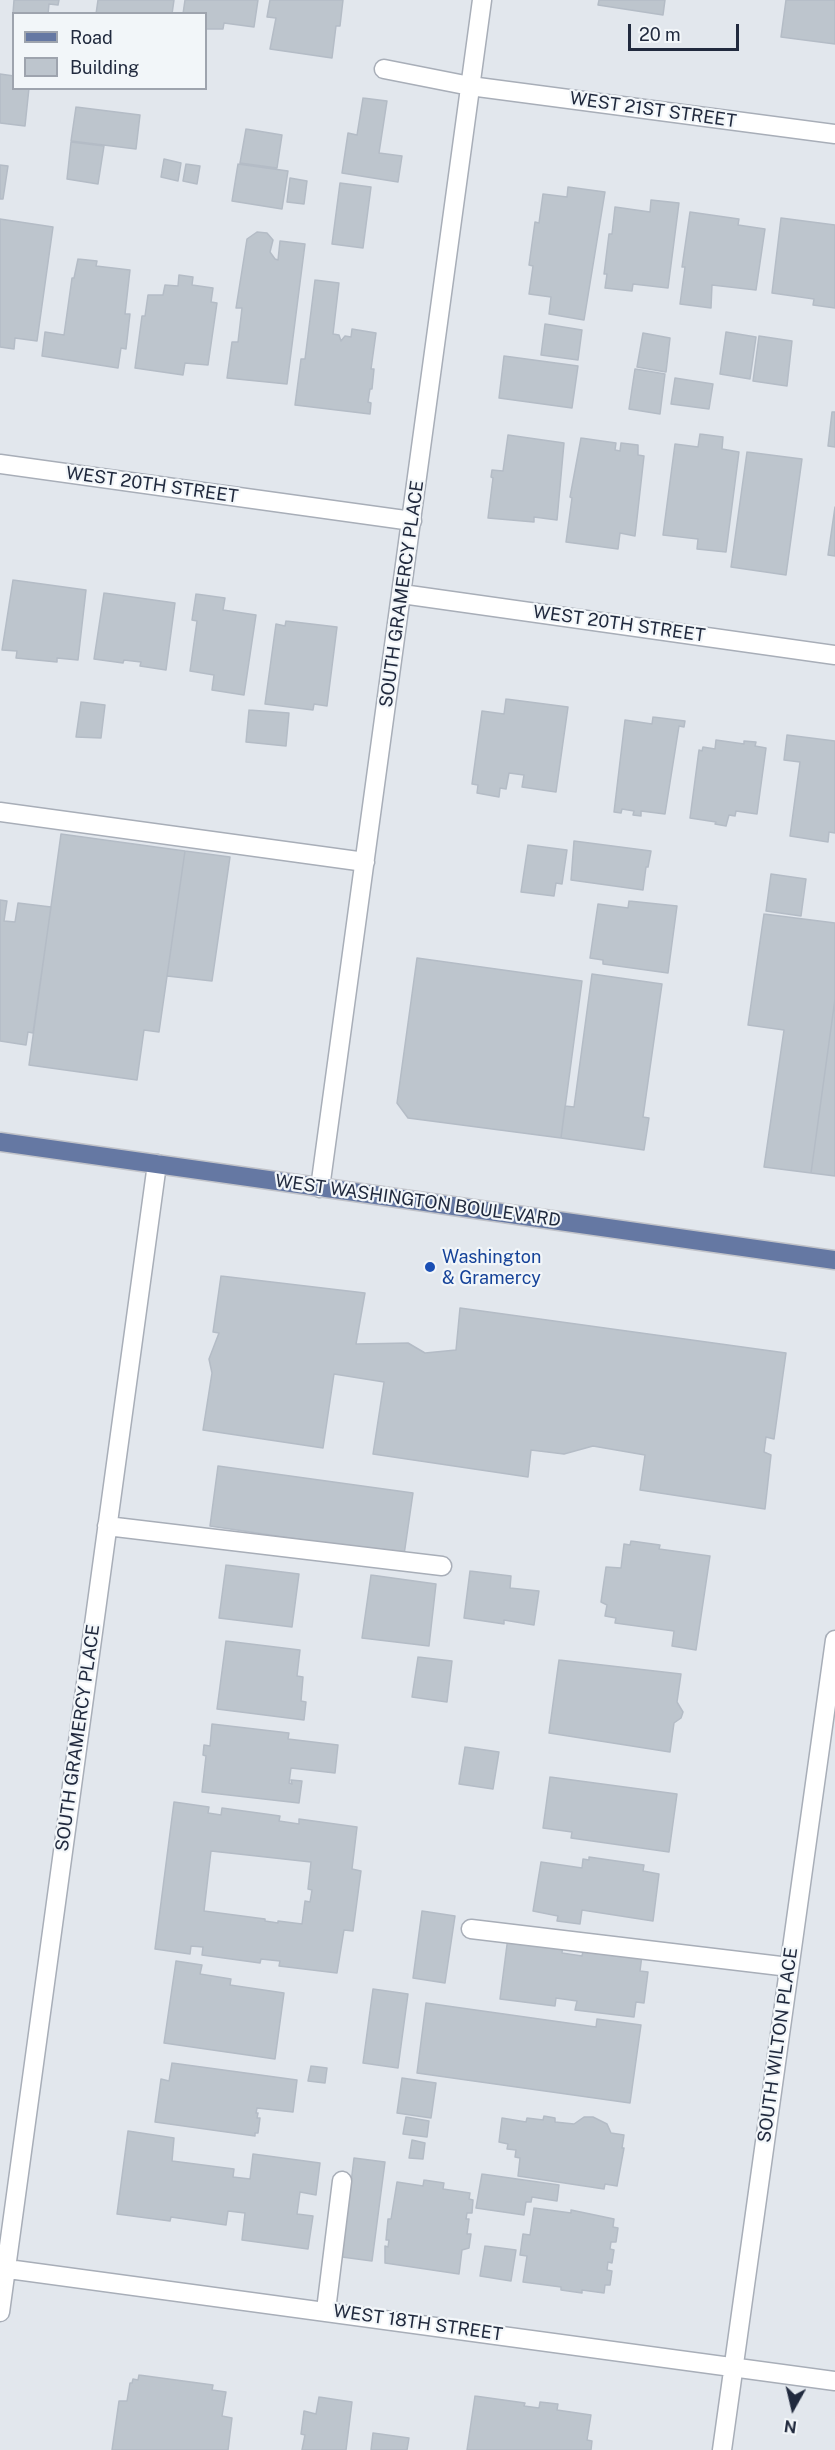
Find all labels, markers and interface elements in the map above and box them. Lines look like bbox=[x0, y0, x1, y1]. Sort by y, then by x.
legend bbox=[12, 12, 207, 90]
scale bar bbox=[631, 12, 742, 50]
text: 20 m bbox=[639, 24, 681, 45]
text: Road bbox=[70, 27, 113, 48]
text: Building bbox=[70, 57, 139, 78]
street label: WEST 21ST STREET bbox=[568, 88, 738, 132]
street label: WEST 20TH STREET bbox=[64, 462, 240, 508]
street label: SOUTH GRAMERCY PLACE bbox=[375, 479, 429, 709]
street label: WEST 20TH STREET bbox=[531, 601, 707, 647]
street label: WEST WASHINGTON BOULEVARD bbox=[274, 1170, 562, 1232]
place label: Washington & Gramercy bbox=[442, 1246, 541, 1288]
marker: Washington & Gramercy bbox=[423, 1260, 437, 1274]
street label: SOUTH GRAMERCY PLACE bbox=[51, 1623, 105, 1853]
street label: SOUTH WILTON PLACE bbox=[754, 1946, 802, 2144]
street label: WEST 18TH STREET bbox=[332, 2300, 504, 2346]
north arrow bbox=[763, 2378, 823, 2438]
text: N bbox=[783, 2416, 798, 2437]

